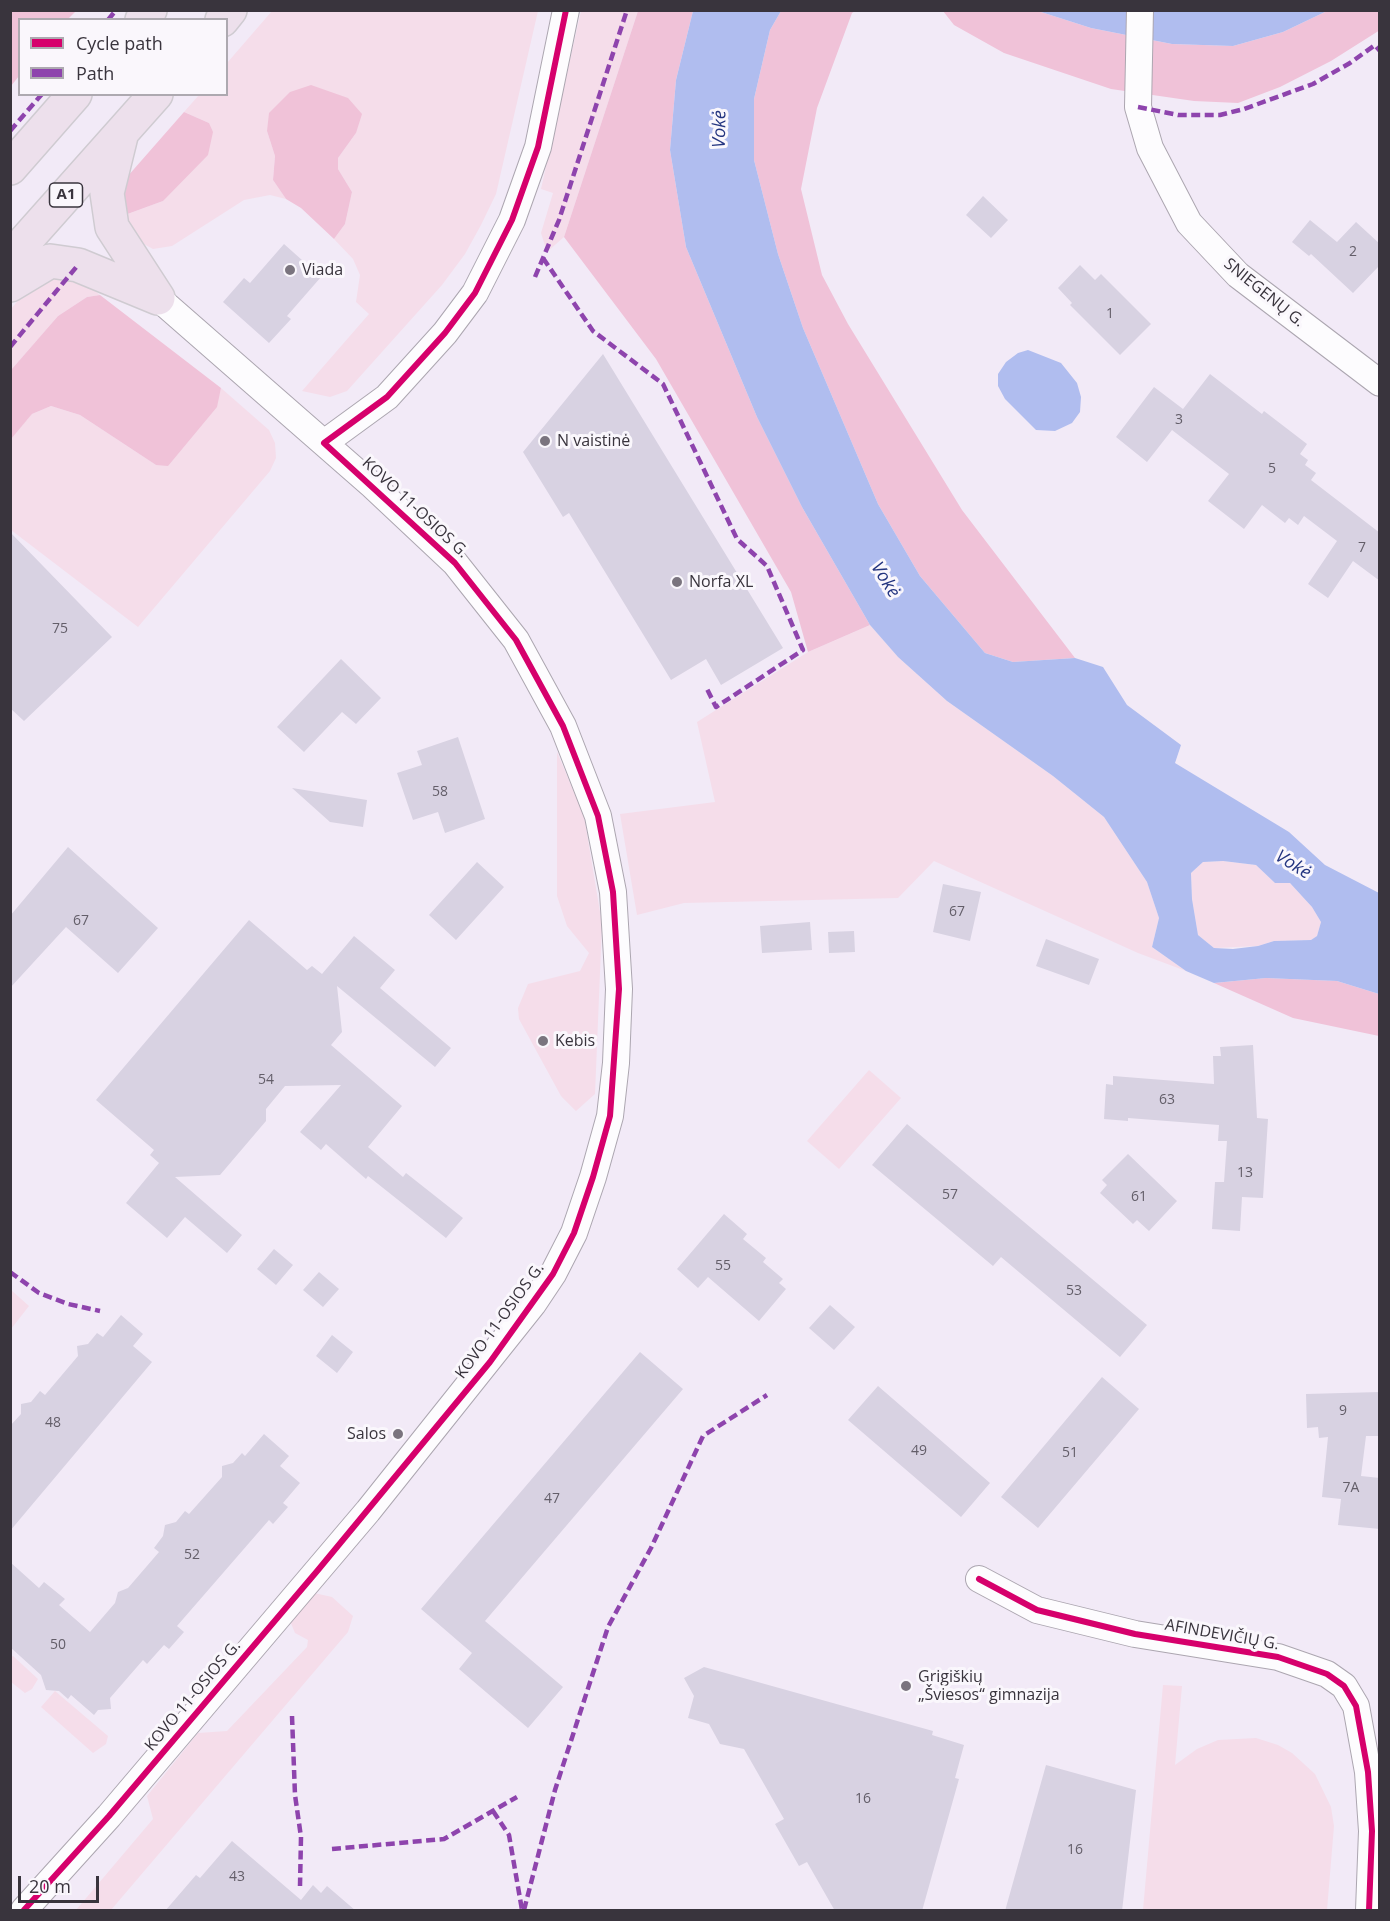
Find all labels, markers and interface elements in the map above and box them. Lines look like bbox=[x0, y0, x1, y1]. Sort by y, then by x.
legend bbox=[18, 18, 228, 96]
text: Cycle path bbox=[76, 31, 163, 55]
text: Path bbox=[76, 61, 114, 85]
water label: Vokė bbox=[709, 110, 731, 148]
road number: A1 bbox=[50, 183, 82, 207]
house number: 2 bbox=[1349, 244, 1357, 260]
street label: SNIEGENŲ G. bbox=[1220, 255, 1308, 331]
place label: Viada bbox=[302, 260, 343, 280]
marker: Viada bbox=[283, 263, 297, 277]
house number: 1 bbox=[1106, 306, 1114, 322]
house number: 3 bbox=[1175, 412, 1183, 428]
place label: N vaistinė bbox=[557, 431, 630, 451]
marker: N vaistinė bbox=[538, 434, 552, 448]
street label: KOVO 11-OSIOS G. bbox=[358, 454, 472, 562]
house number: 5 bbox=[1268, 461, 1276, 477]
house number: 7 bbox=[1358, 540, 1366, 556]
water label: Vokė bbox=[866, 558, 904, 602]
place label: Norfa XL bbox=[689, 572, 753, 592]
marker: Norfa XL bbox=[670, 575, 684, 589]
house number: 75 bbox=[52, 621, 68, 637]
house number: 58 bbox=[432, 784, 448, 800]
water label: Vokė bbox=[1271, 846, 1315, 884]
house number: 67 bbox=[949, 904, 965, 920]
house number: 67 bbox=[73, 913, 89, 929]
place label: Kebis bbox=[555, 1031, 595, 1051]
marker: Kebis bbox=[536, 1034, 550, 1048]
house number: 54 bbox=[258, 1072, 274, 1088]
house number: 63 bbox=[1159, 1092, 1175, 1108]
house number: 13 bbox=[1237, 1165, 1253, 1181]
house number: 57 bbox=[942, 1187, 958, 1203]
house number: 61 bbox=[1131, 1189, 1147, 1205]
house number: 55 bbox=[715, 1258, 731, 1274]
street label: KOVO 11-OSIOS G. bbox=[451, 1259, 549, 1383]
house number: 53 bbox=[1066, 1283, 1082, 1299]
house number: 9 bbox=[1339, 1403, 1347, 1419]
house number: 48 bbox=[45, 1415, 61, 1431]
place label: Salos bbox=[347, 1424, 386, 1444]
marker: Salos bbox=[391, 1427, 405, 1441]
house number: 49 bbox=[911, 1443, 927, 1459]
house number: 51 bbox=[1062, 1445, 1078, 1461]
house number: 7A bbox=[1343, 1480, 1359, 1496]
house number: 47 bbox=[544, 1491, 560, 1507]
house number: 52 bbox=[184, 1547, 200, 1563]
street label: AFINDEVIČIŲ G. bbox=[1163, 1616, 1281, 1654]
house number: 50 bbox=[50, 1637, 66, 1653]
street label: KOVO 11-OSIOS G. bbox=[141, 1637, 245, 1755]
place label: Grigiškių „Šviesos“ gimnazija bbox=[918, 1667, 1060, 1705]
marker: Grigiškių „Šviesos“ gimnazija bbox=[899, 1679, 913, 1693]
house number: 16 bbox=[855, 1791, 871, 1807]
house number: 16 bbox=[1067, 1842, 1083, 1858]
scale bar bbox=[21, 1864, 102, 1902]
house number: 43 bbox=[229, 1869, 245, 1885]
text: 20 m bbox=[29, 1874, 71, 1898]

